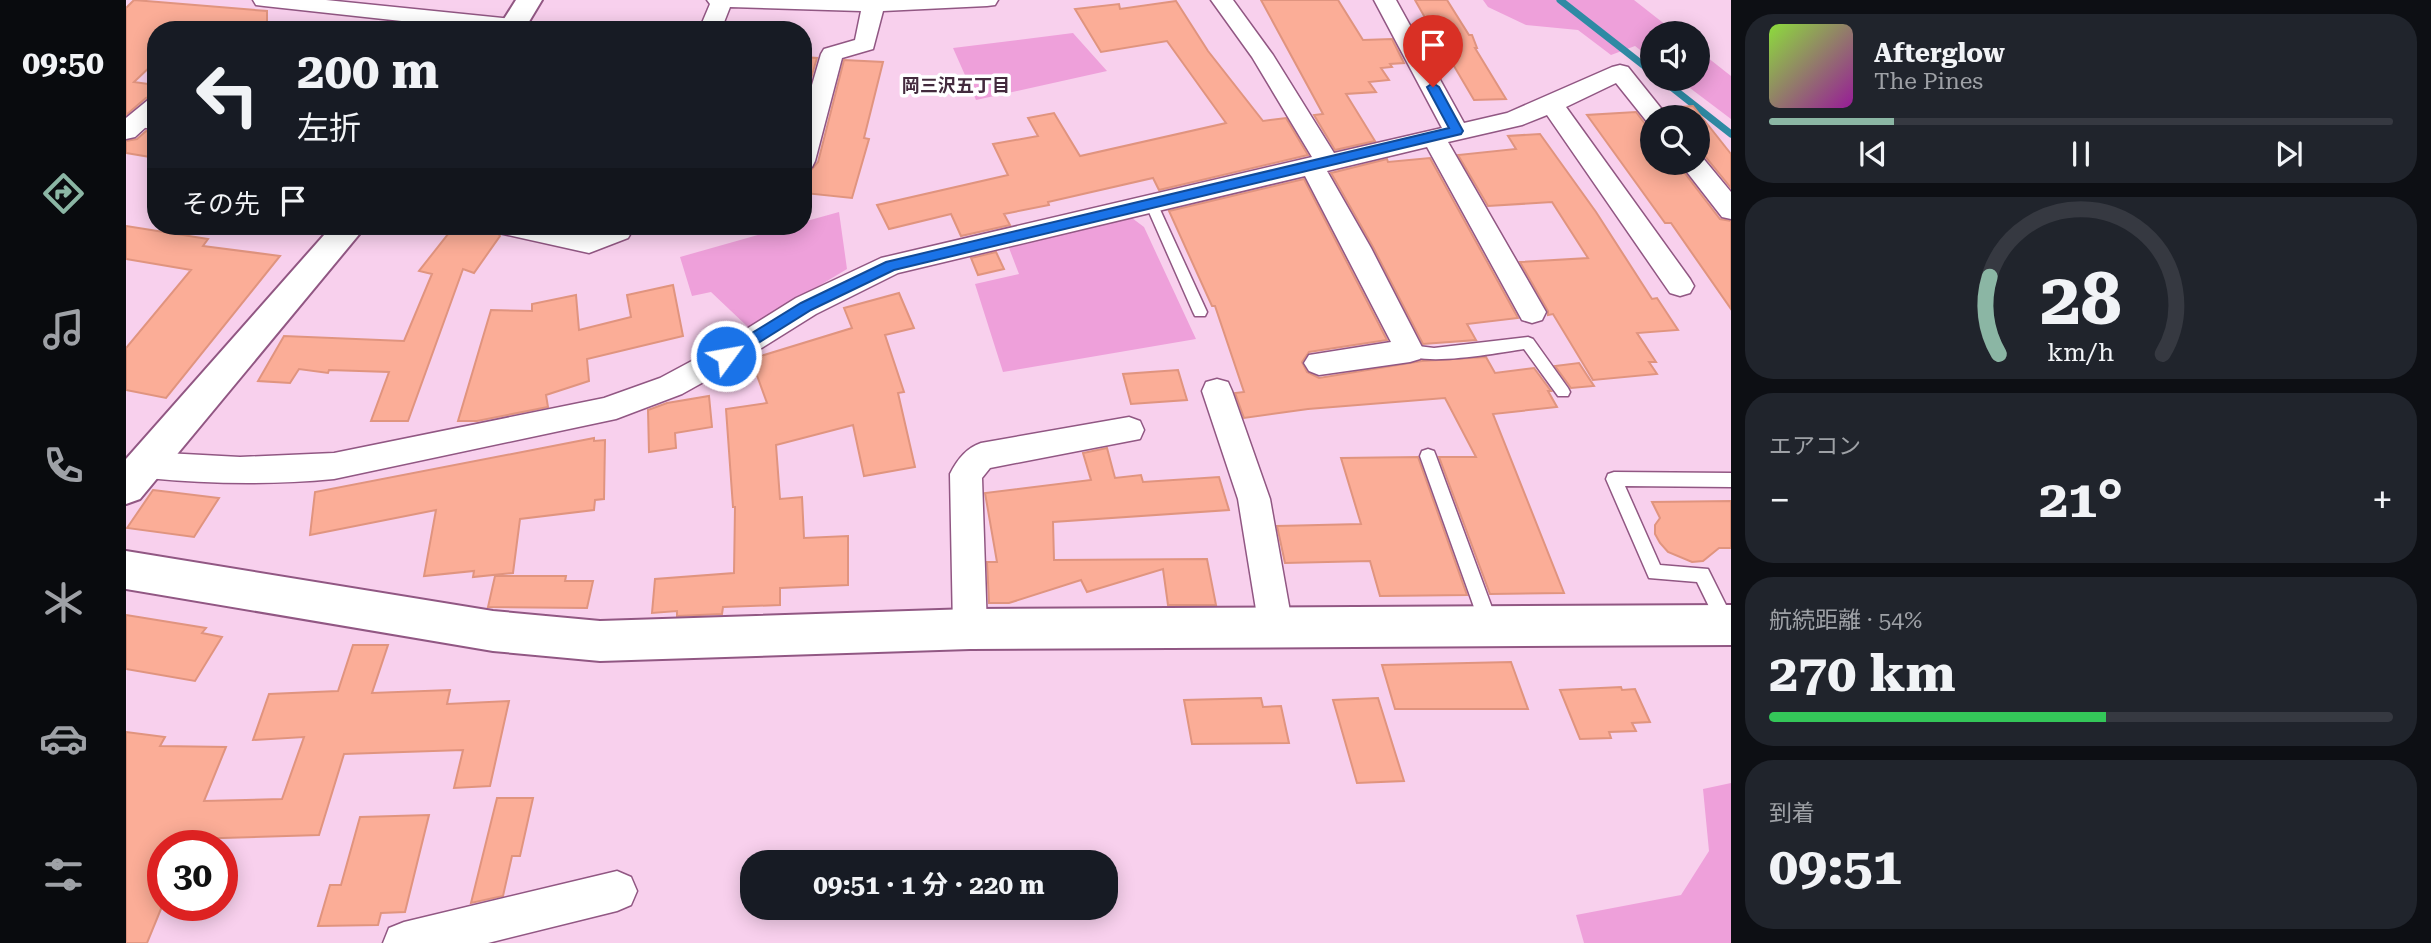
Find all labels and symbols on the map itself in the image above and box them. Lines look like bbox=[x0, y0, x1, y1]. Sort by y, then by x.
pin bbox=[1403, 15, 1463, 87]
district label: 岡三沢五丁目 bbox=[902, 75, 1010, 96]
position arrow bbox=[689, 319, 763, 393]
speed limit sign: 30 bbox=[147, 830, 238, 921]

